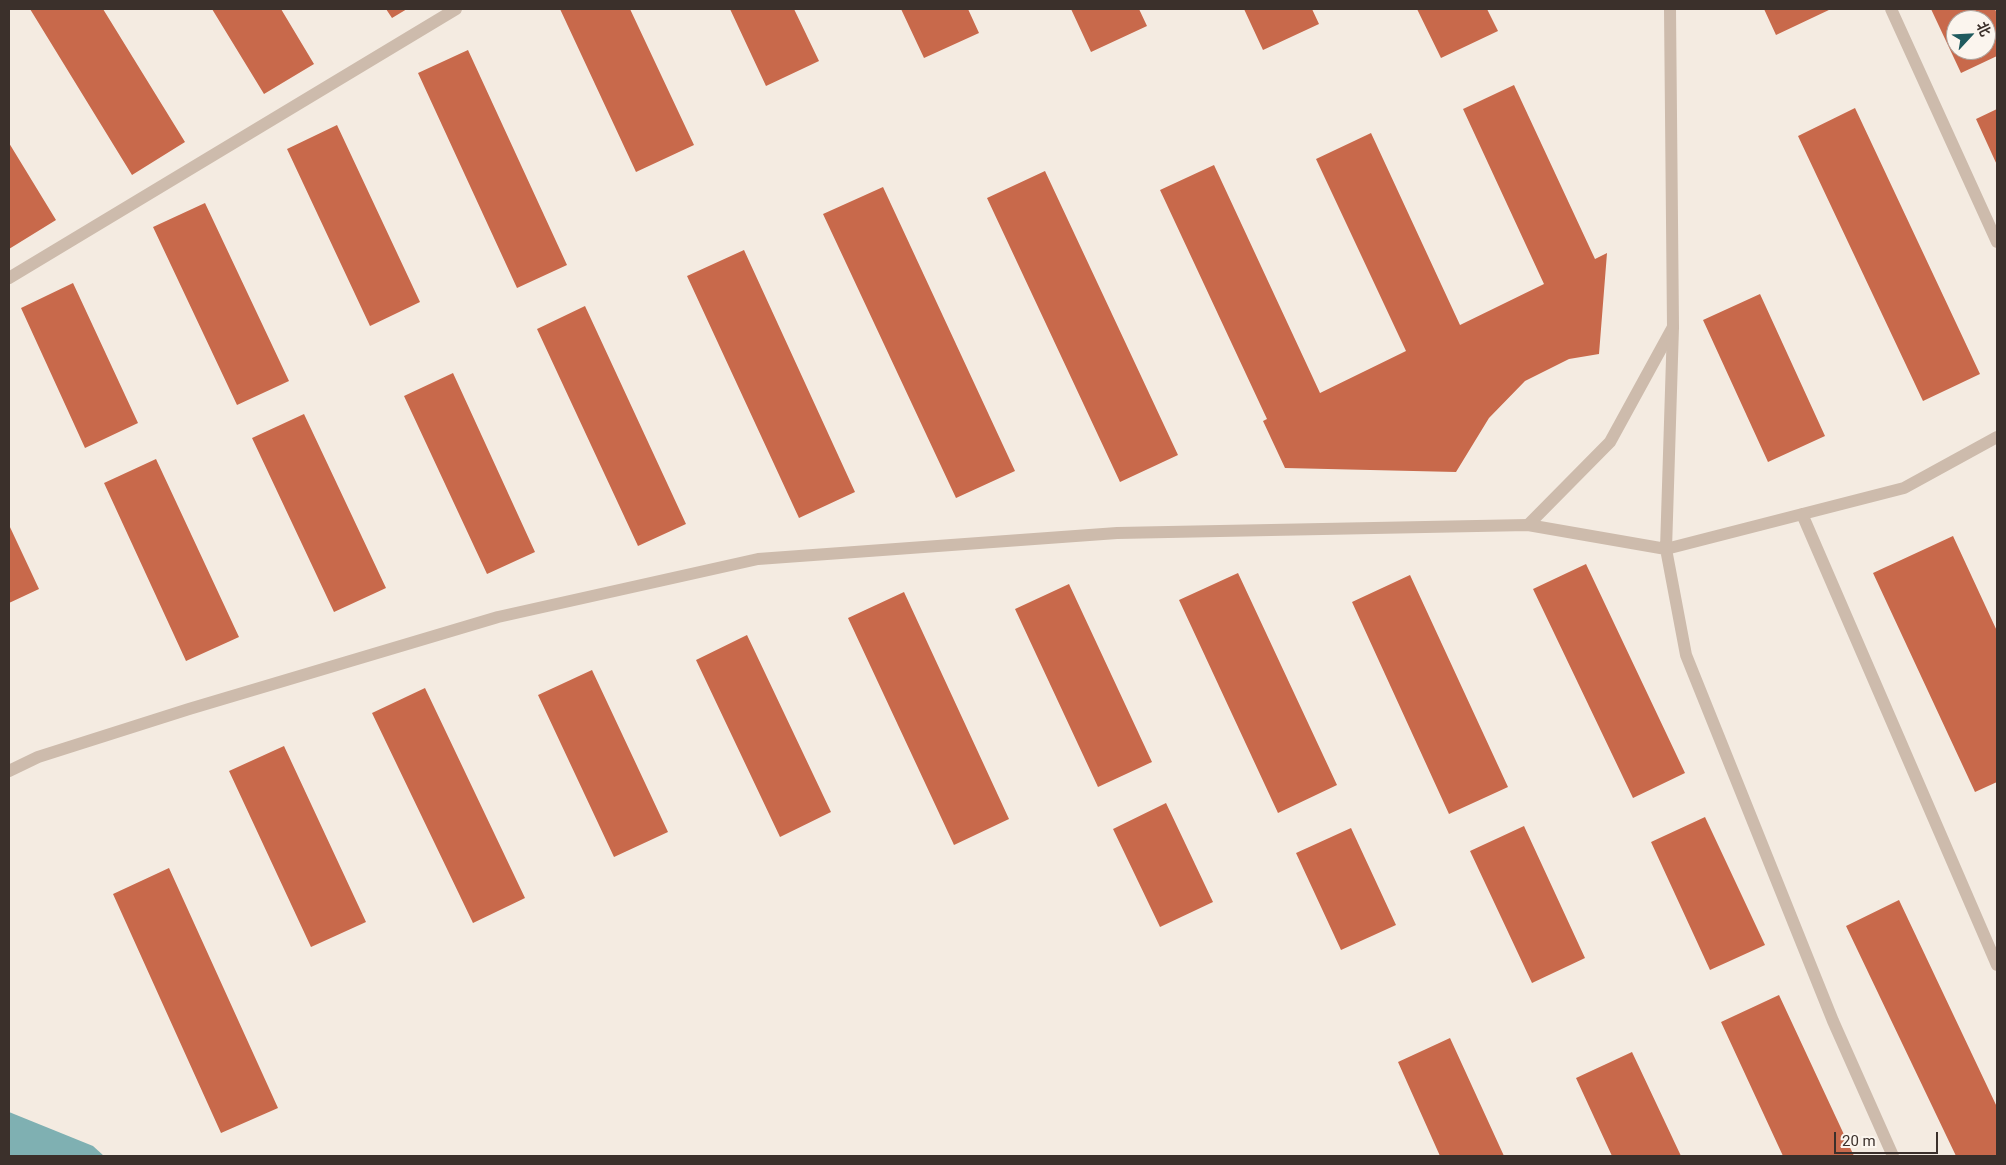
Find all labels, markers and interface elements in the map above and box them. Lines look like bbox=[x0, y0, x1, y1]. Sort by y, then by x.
north arrow bbox=[1946, 10, 1996, 60]
text: 北 bbox=[1973, 19, 1994, 39]
scale bar bbox=[1836, 1122, 1940, 1154]
text: 20 m bbox=[1842, 1132, 1876, 1150]

